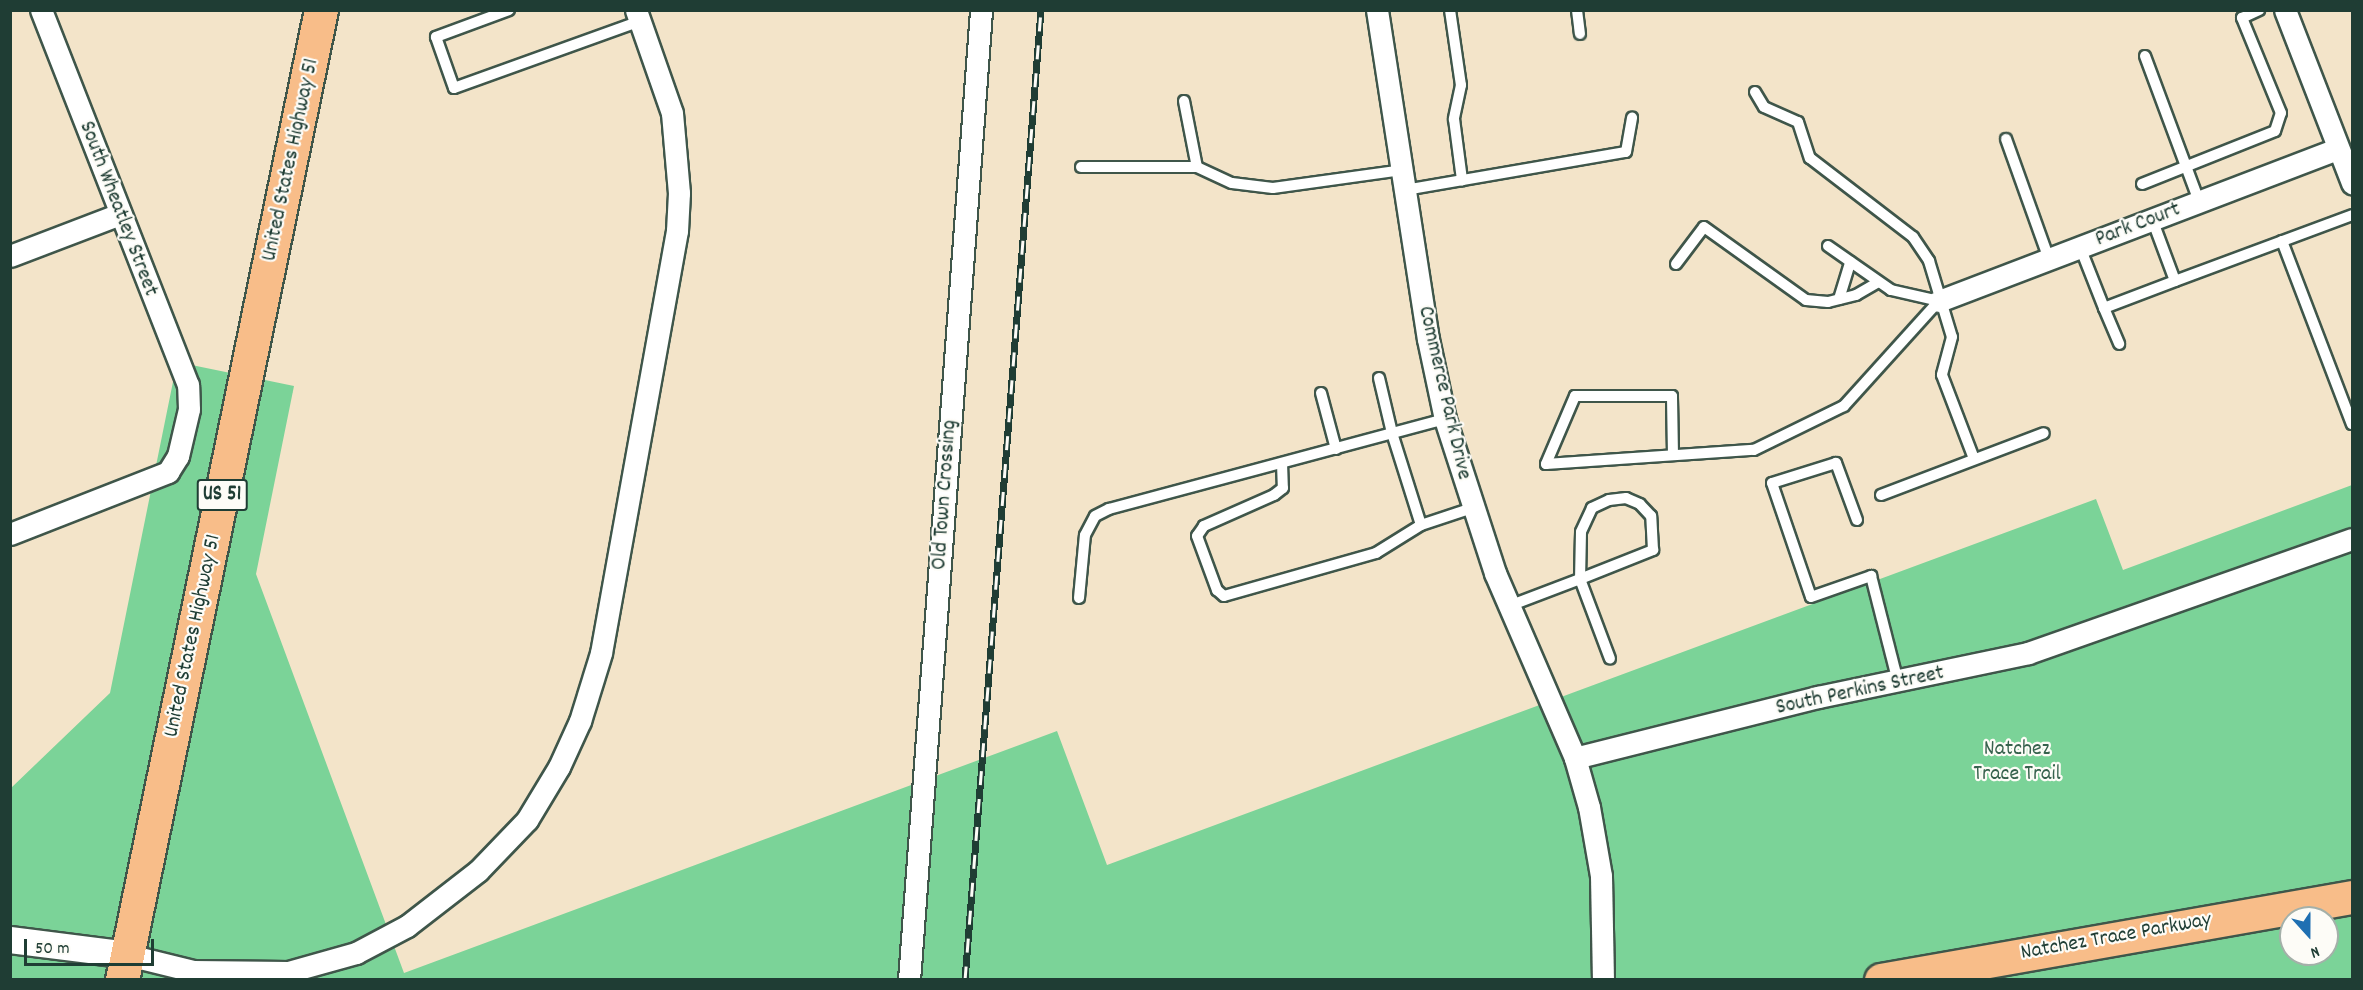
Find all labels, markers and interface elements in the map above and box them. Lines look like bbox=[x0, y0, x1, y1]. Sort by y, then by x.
street label: United States Highway 51 bbox=[257, 56, 325, 264]
street label: South Wheatley Street bbox=[72, 118, 164, 300]
street label: Park Court bbox=[2092, 197, 2184, 253]
street label: Commerce Park Drive bbox=[1411, 304, 1477, 482]
street label: Old Town Crossing bbox=[927, 419, 963, 571]
road number: US 51 bbox=[196, 477, 248, 513]
street label: United States Highway 51 bbox=[159, 532, 227, 740]
street label: South Perkins Street bbox=[1774, 660, 1946, 722]
park label: Natchez Trace Trail bbox=[1973, 736, 2061, 788]
north arrow bbox=[2279, 906, 2339, 966]
street label: Natchez Trace Parkway bbox=[2019, 907, 2213, 967]
scale bar bbox=[27, 927, 158, 965]
text: 50 m bbox=[35, 937, 70, 962]
text: N bbox=[2307, 939, 2323, 964]

